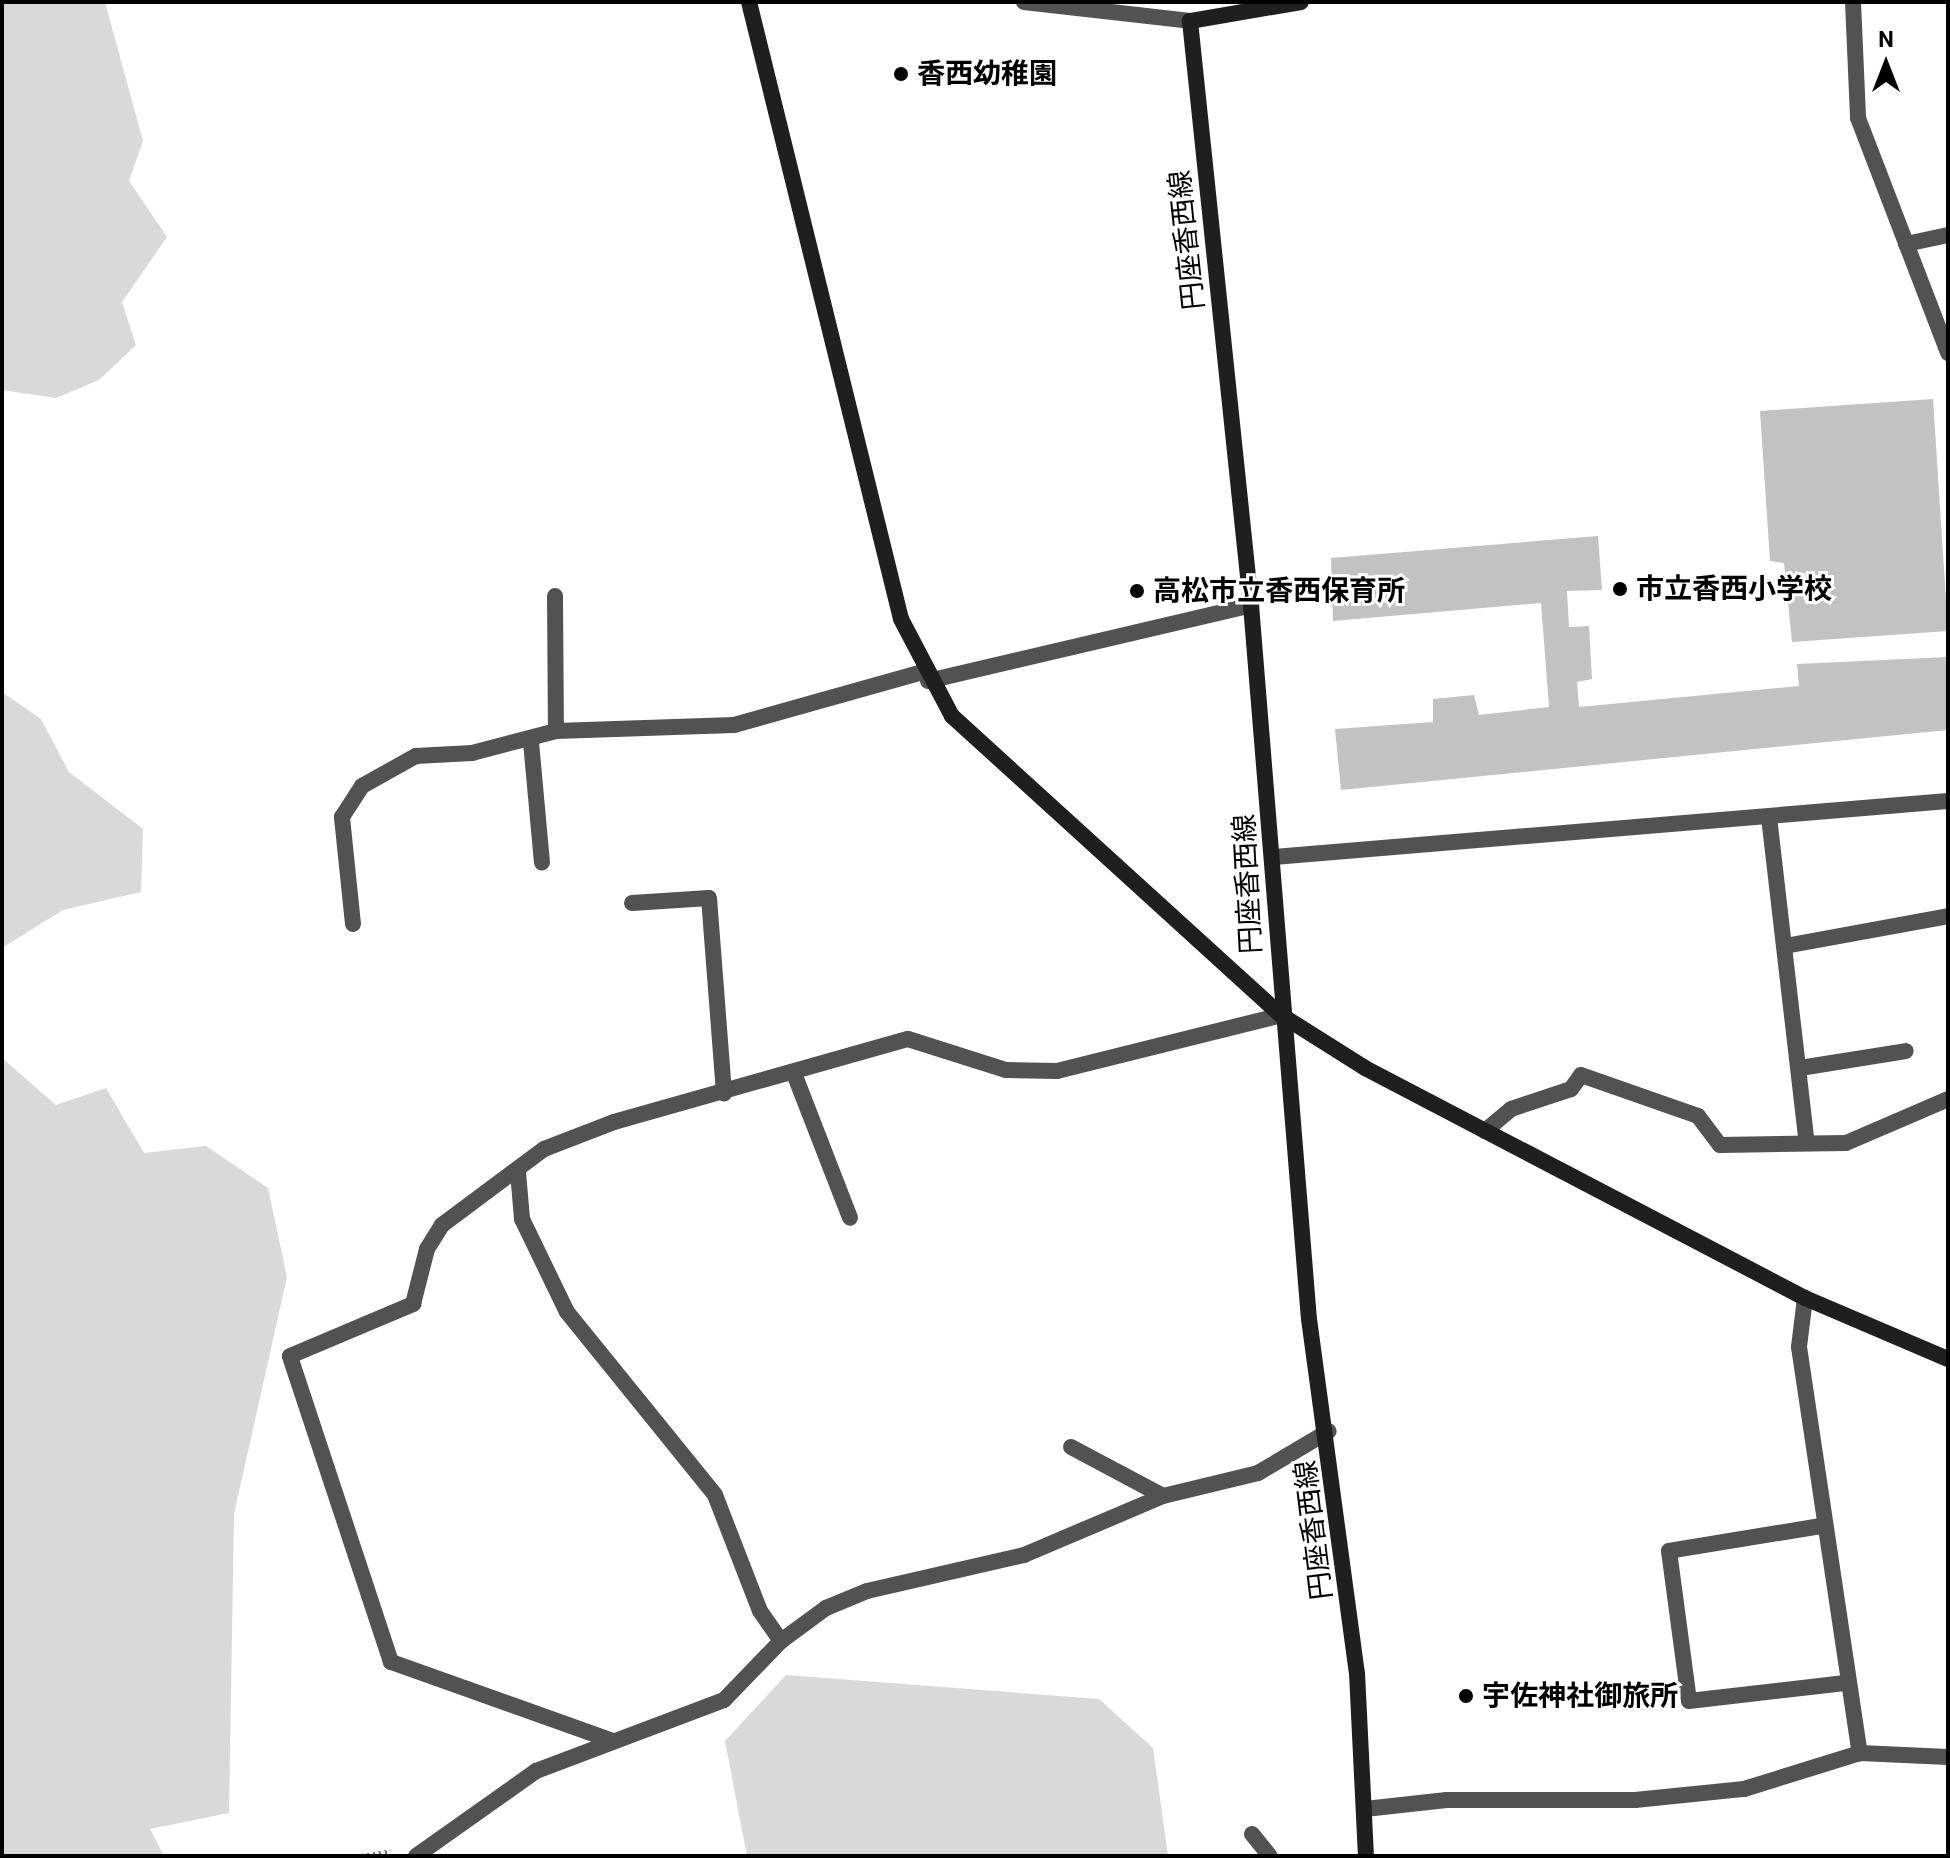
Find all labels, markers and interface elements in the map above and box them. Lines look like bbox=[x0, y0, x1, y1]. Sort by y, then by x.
north arrow bbox=[1846, 24, 1926, 104]
text: N bbox=[1878, 27, 1894, 52]
place label: 香西幼稚園 bbox=[917, 57, 1057, 91]
marker: 香西幼稚園 bbox=[892, 65, 910, 83]
street label: 円座香西線 bbox=[1163, 169, 1211, 311]
place label: 市立香西小学校 bbox=[1636, 572, 1832, 606]
place label: 高松市立香西保育所 bbox=[1153, 574, 1405, 608]
marker: 市立香西小学校 bbox=[1611, 580, 1629, 598]
marker: 高松市立香西保育所 bbox=[1128, 582, 1146, 600]
street label: 円座香西線 bbox=[1228, 813, 1268, 955]
street label: 円座香西線 bbox=[1289, 1458, 1339, 1602]
place label: 宇佐神社御旅所 bbox=[1482, 1679, 1678, 1713]
marker: 宇佐神社御旅所 bbox=[1457, 1687, 1475, 1705]

